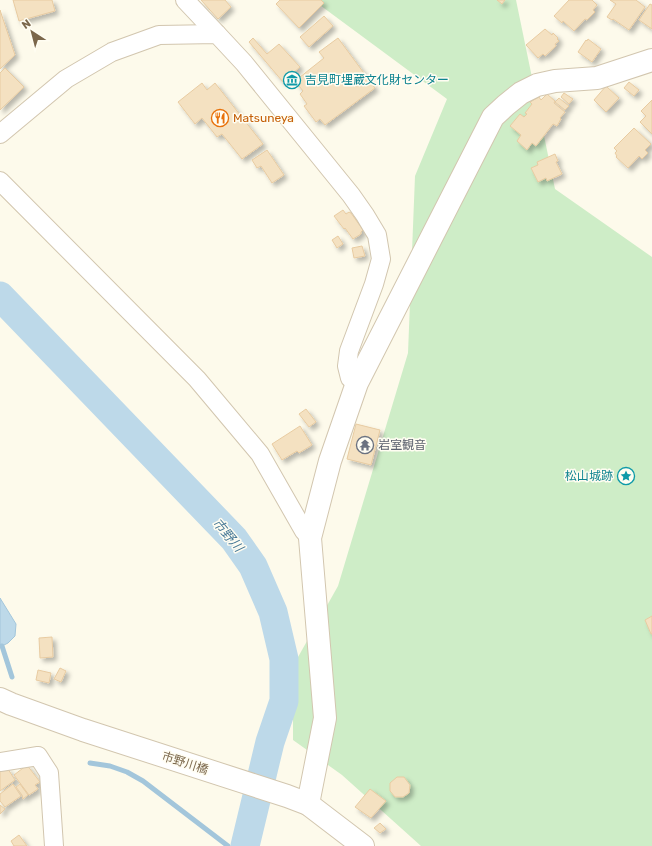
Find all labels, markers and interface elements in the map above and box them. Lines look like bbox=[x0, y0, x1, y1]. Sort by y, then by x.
north arrow bbox=[12, 12, 52, 52]
text: N bbox=[19, 17, 34, 32]
museum icon: 吉見町埋蔵文化財センター bbox=[282, 70, 302, 90]
place label: 吉見町埋蔵文化財センター bbox=[305, 73, 449, 87]
restaurant icon: Matsuneya bbox=[210, 108, 230, 128]
place label: Matsuneya bbox=[233, 111, 294, 125]
temple icon: 岩室観音 bbox=[355, 435, 375, 455]
place label: 岩室観音 bbox=[378, 438, 426, 452]
place icon: 松山城跡 bbox=[616, 466, 636, 486]
place label: 松山城跡 bbox=[565, 469, 613, 483]
water label: 市野川 bbox=[210, 515, 248, 556]
street label: 市野川橋 bbox=[160, 749, 210, 777]

